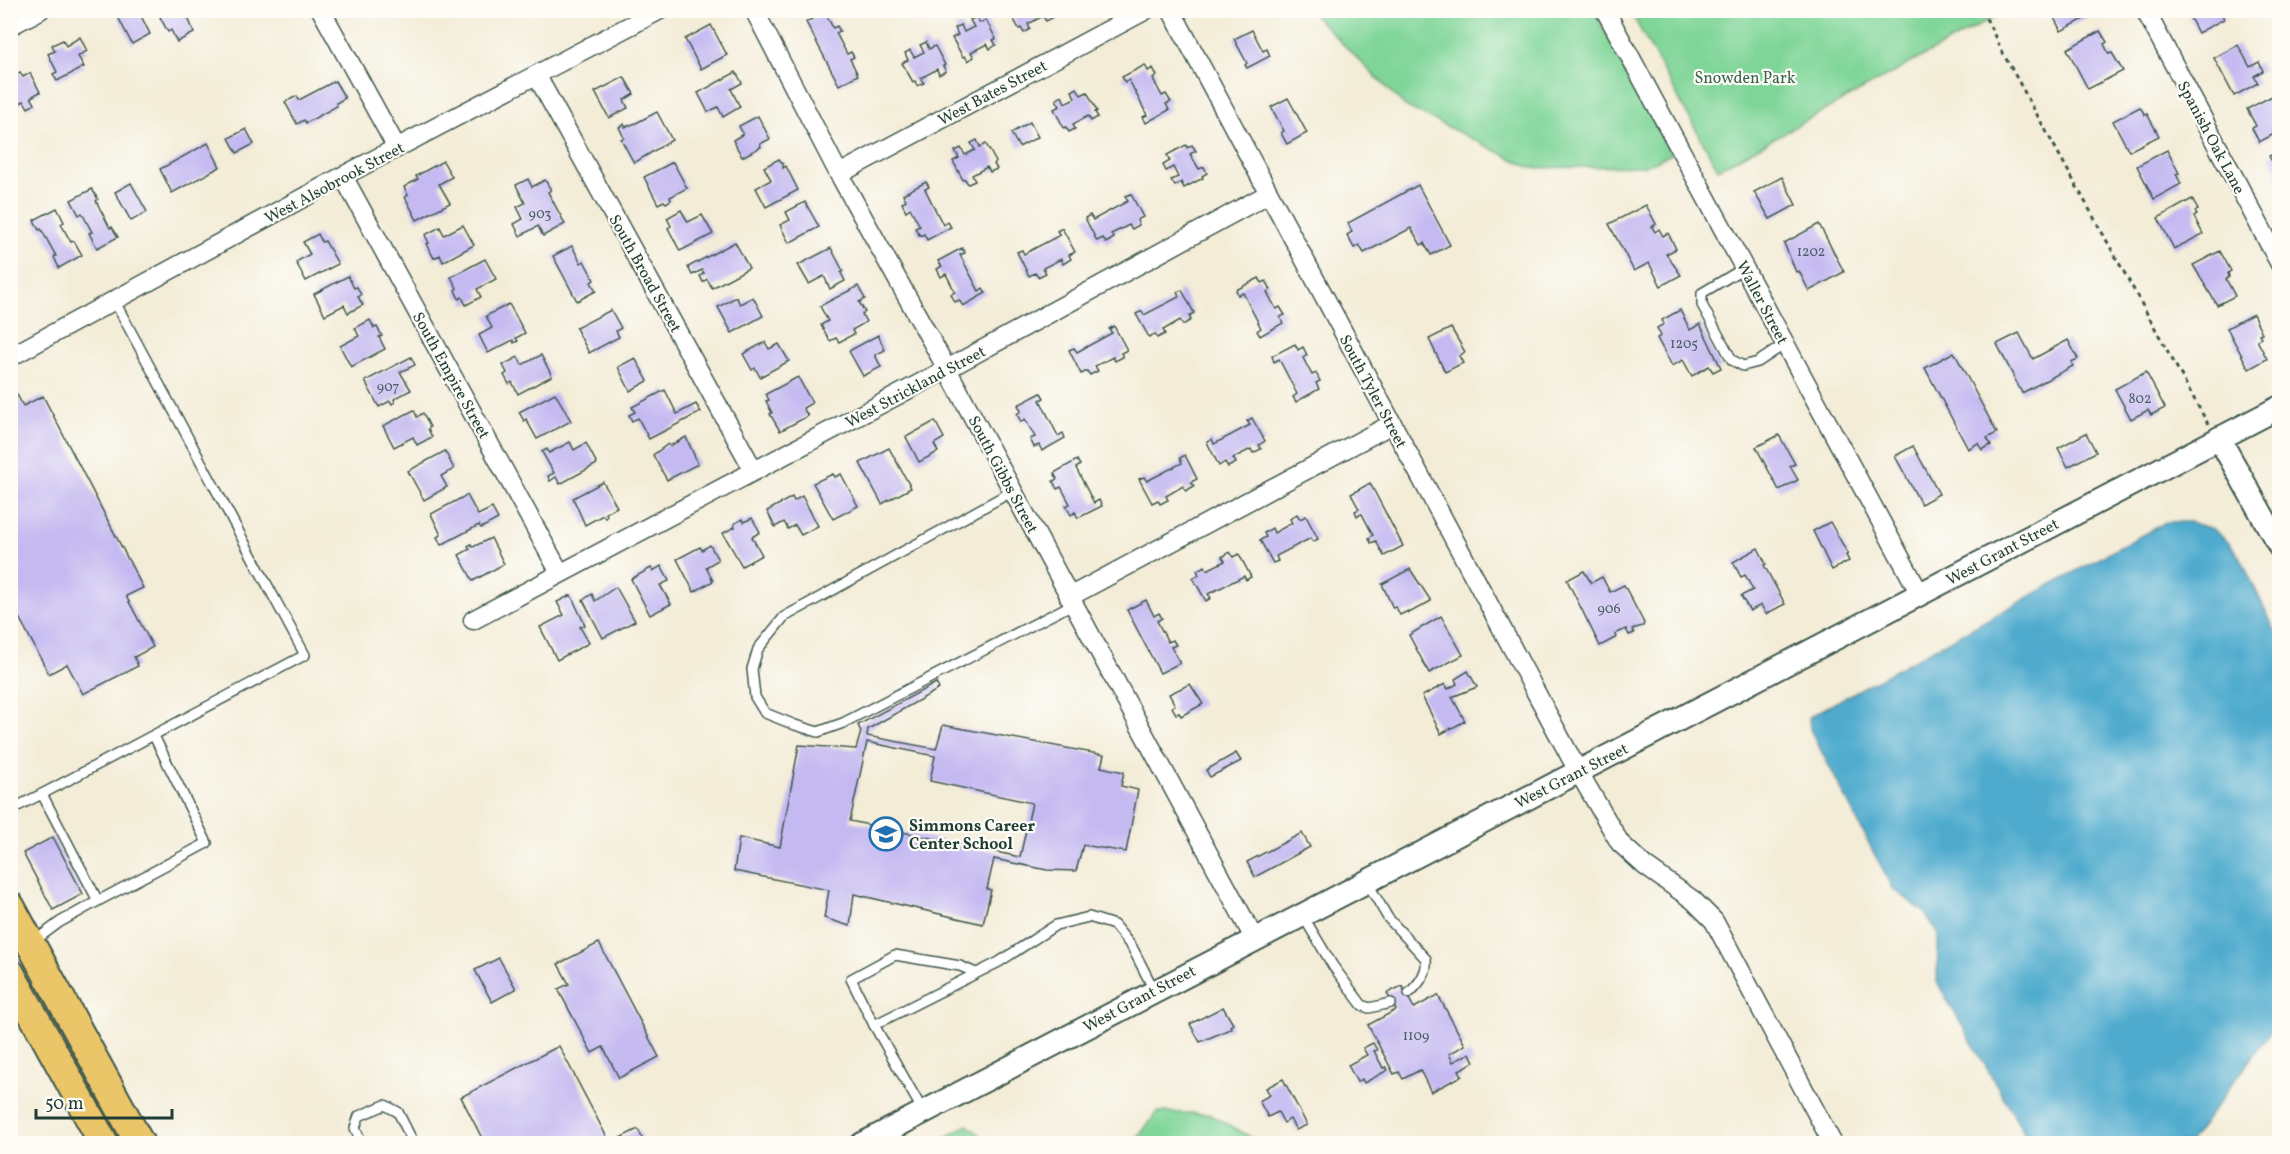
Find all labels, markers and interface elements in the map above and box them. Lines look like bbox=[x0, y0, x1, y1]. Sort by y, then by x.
street label: West Bates Street bbox=[934, 56, 1052, 132]
park label: Snowden Park bbox=[1694, 68, 1796, 90]
street label: Spanish Oak Lane bbox=[2171, 77, 2249, 199]
street label: West Alsobrook Street bbox=[261, 137, 409, 230]
house number: 903 bbox=[529, 205, 551, 224]
street label: South Broad Street bbox=[603, 211, 686, 337]
house number: 1202 bbox=[1797, 243, 1825, 262]
street label: Waller Street bbox=[1730, 257, 1793, 349]
street label: South Empire Street bbox=[406, 309, 494, 444]
street label: South Tyler Street bbox=[1333, 331, 1412, 453]
house number: 1205 bbox=[1670, 335, 1698, 354]
street label: West Strickland Street bbox=[842, 341, 990, 434]
house number: 907 bbox=[377, 378, 400, 397]
house number: 802 bbox=[2128, 390, 2152, 409]
street label: South Gibbs Street bbox=[962, 412, 1043, 538]
street label: West Grant Street bbox=[1943, 514, 2063, 592]
house number: 906 bbox=[1597, 600, 1621, 619]
street label: West Grant Street bbox=[1511, 739, 1633, 815]
school or university icon: Simmons Career Center School bbox=[868, 816, 904, 852]
place label: Simmons Career Center School bbox=[909, 816, 1035, 856]
street label: West Grant Street bbox=[1080, 961, 1200, 1039]
house number: 1109 bbox=[1403, 1027, 1429, 1046]
scale bar bbox=[36, 1082, 172, 1120]
text: 50 m bbox=[45, 1092, 84, 1117]

